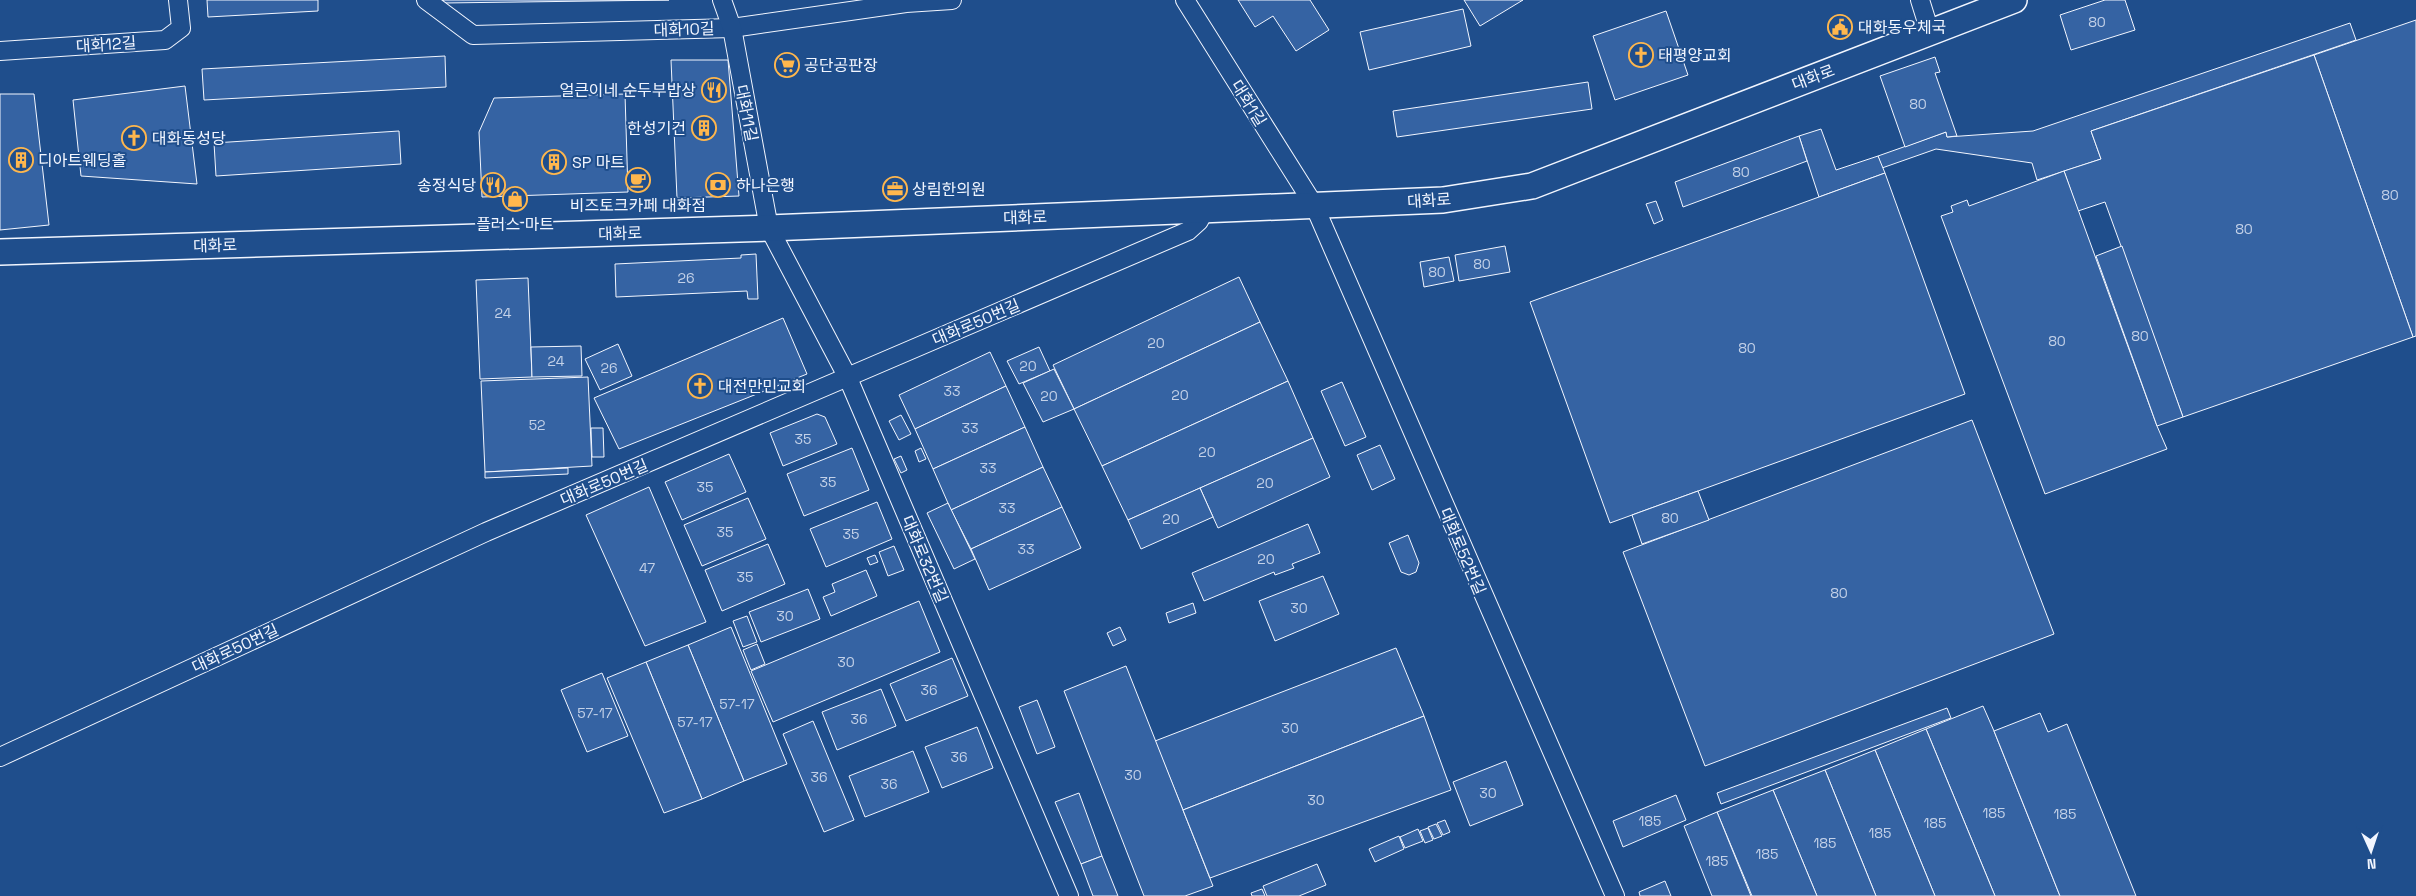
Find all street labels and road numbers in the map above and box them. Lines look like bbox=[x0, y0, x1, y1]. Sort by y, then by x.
street label: 대화10길 bbox=[653, 18, 715, 41]
street label: 대화12길 bbox=[75, 32, 137, 57]
street label: 대화로 bbox=[1789, 60, 1838, 95]
street label: 대화1길 bbox=[1226, 76, 1271, 130]
street label: 대화11길 bbox=[731, 83, 762, 143]
street label: 대화로 bbox=[1406, 188, 1452, 213]
street label: 대화로 bbox=[1003, 206, 1048, 229]
street label: 대화로 bbox=[598, 222, 643, 245]
street label: 대화로 bbox=[193, 234, 238, 257]
street label: 대화로50번길 bbox=[929, 295, 1023, 350]
street label: 대화로50번길 bbox=[557, 455, 651, 510]
street label: 대화로52번길 bbox=[1435, 504, 1490, 598]
street label: 대화로32번길 bbox=[897, 512, 952, 606]
street label: 대화로50번길 bbox=[188, 619, 282, 678]

